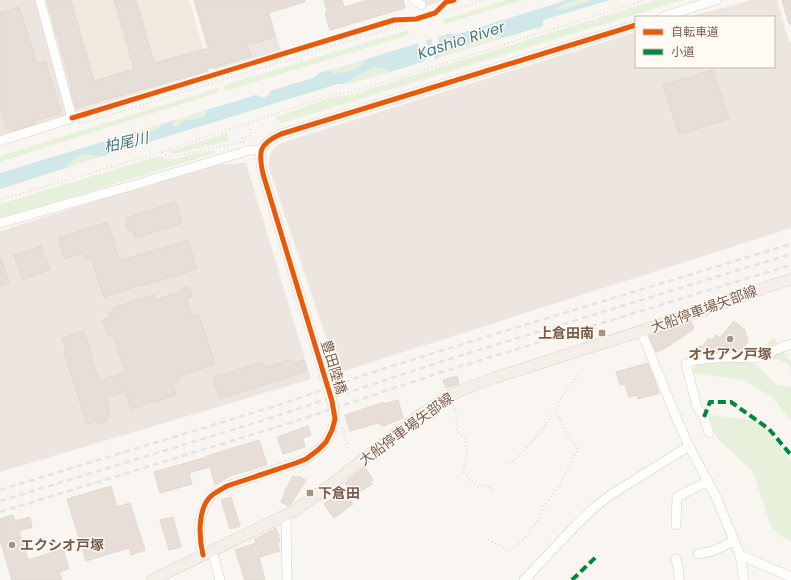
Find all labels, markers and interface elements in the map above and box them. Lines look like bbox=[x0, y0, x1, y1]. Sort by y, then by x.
water label: Kashio River bbox=[415, 16, 508, 64]
legend bbox=[635, 16, 775, 68]
text: 自転車道 bbox=[671, 23, 719, 40]
text: 小道 bbox=[671, 43, 695, 60]
water label: 柏尾川 bbox=[102, 127, 152, 157]
street label: 大船停車場矢部線 bbox=[648, 280, 760, 338]
place label: 上倉田南 bbox=[538, 323, 594, 343]
marker: 上倉田南 bbox=[597, 328, 607, 338]
marker: オセアン戸塚 bbox=[725, 334, 735, 344]
street label: 豊田陸橋 bbox=[316, 337, 352, 397]
place label: オセアン戸塚 bbox=[688, 344, 772, 364]
street label: 大船停車場矢部線 bbox=[355, 388, 457, 470]
place label: 下倉田 bbox=[318, 483, 360, 503]
marker: 下倉田 bbox=[305, 488, 315, 498]
place label: エクシオ戸塚 bbox=[20, 535, 104, 555]
marker: エクシオ戸塚 bbox=[7, 540, 17, 550]

